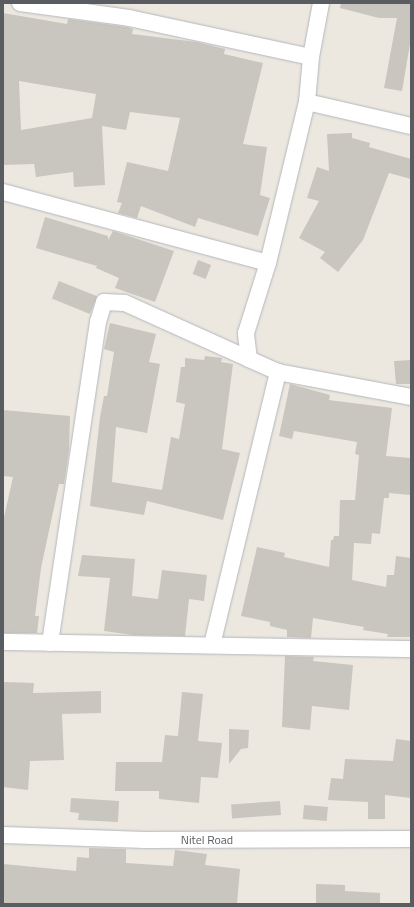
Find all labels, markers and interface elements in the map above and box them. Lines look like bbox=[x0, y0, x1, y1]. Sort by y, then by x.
street label: Nitel Road bbox=[181, 833, 233, 847]

